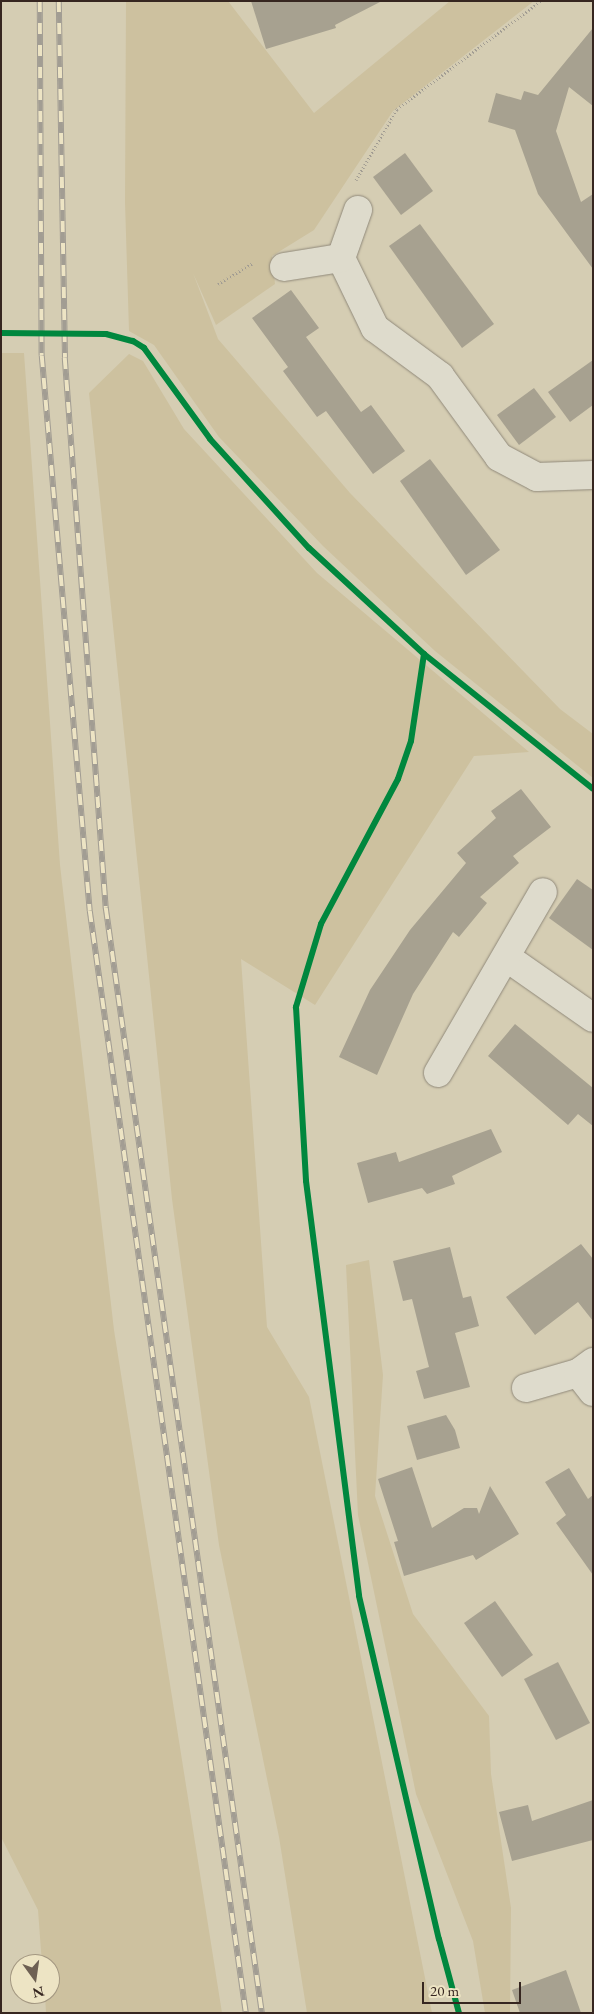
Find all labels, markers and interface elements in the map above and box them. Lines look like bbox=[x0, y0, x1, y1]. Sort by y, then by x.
north arrow bbox=[10, 1954, 60, 2004]
scale bar bbox=[424, 1972, 523, 2004]
text: 20 m bbox=[430, 1981, 459, 2000]
text: N bbox=[31, 1982, 46, 2003]

